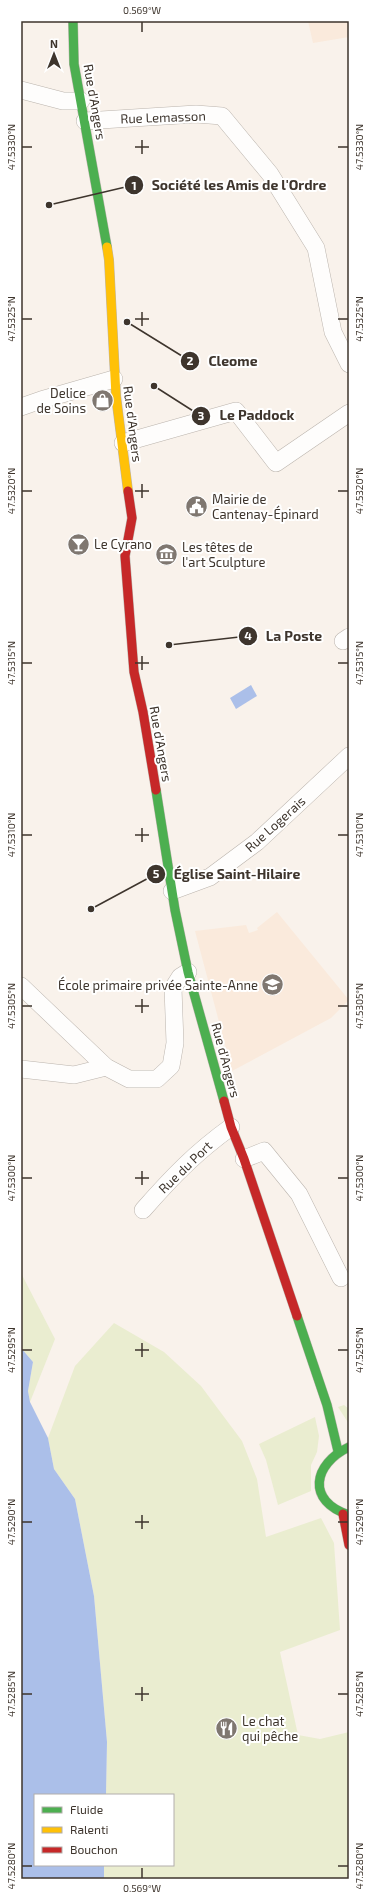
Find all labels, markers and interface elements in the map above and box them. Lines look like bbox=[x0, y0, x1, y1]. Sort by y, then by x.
text: 0.569°W bbox=[123, 4, 162, 16]
north arrow bbox=[34, 34, 74, 74]
text: N bbox=[50, 37, 58, 50]
street label: Rue d'Angers bbox=[80, 63, 110, 141]
street label: Rue Lemasson bbox=[120, 108, 206, 126]
text: 47.5330°N bbox=[5, 124, 17, 170]
text: 47.5330°N bbox=[353, 124, 365, 170]
callout: Société les Amis de l'Ordre bbox=[124, 172, 335, 198]
text: Société les Amis de l'Ordre bbox=[152, 176, 326, 193]
text: 1 bbox=[131, 178, 137, 192]
text: 47.5325°N bbox=[5, 296, 17, 342]
text: 47.5325°N bbox=[353, 296, 365, 342]
callout: Cleome bbox=[180, 348, 266, 374]
text: Cleome bbox=[208, 352, 258, 369]
text: 2 bbox=[187, 353, 194, 367]
place label: Delice de Soins bbox=[37, 385, 86, 416]
street label: Rue d'Angers bbox=[120, 385, 146, 463]
shop icon: Delice de Soins bbox=[89, 387, 115, 413]
callout: Le Paddock bbox=[191, 403, 302, 429]
text: Le Paddock bbox=[220, 406, 295, 423]
text: 3 bbox=[198, 408, 205, 422]
text: 47.5320°N bbox=[5, 468, 17, 514]
text: 47.5320°N bbox=[353, 468, 365, 514]
place label: Mairie de Cantenay-Épinard bbox=[212, 491, 319, 522]
public building icon: Mairie de Cantenay-Épinard bbox=[184, 493, 210, 519]
bar icon: Le Cyrano bbox=[66, 531, 92, 557]
place label: Le Cyrano bbox=[94, 536, 152, 552]
place label: Les têtes de l'art Sculpture bbox=[182, 539, 265, 570]
museum icon: Les têtes de l'art Sculpture bbox=[154, 541, 180, 567]
callout: La Poste bbox=[238, 623, 331, 649]
text: La Poste bbox=[266, 627, 322, 644]
text: 4 bbox=[244, 628, 252, 642]
text: 47.5315°N bbox=[5, 641, 17, 685]
text: 47.5315°N bbox=[353, 641, 365, 685]
street label: Rue d'Angers bbox=[146, 705, 176, 783]
street label: Rue Logerais bbox=[242, 793, 308, 855]
text: 47.5310°N bbox=[5, 813, 17, 857]
text: 47.5310°N bbox=[353, 813, 365, 857]
callout: Église Saint-Hilaire bbox=[146, 861, 308, 887]
text: Église Saint-Hilaire bbox=[174, 865, 300, 882]
text: 5 bbox=[153, 866, 160, 880]
school or university icon: École primaire privée Sainte-Anne bbox=[260, 972, 286, 998]
place label: École primaire privée Sainte-Anne bbox=[58, 976, 258, 993]
text: 47.5305°N bbox=[5, 983, 17, 1029]
text: 47.5305°N bbox=[353, 983, 365, 1029]
street label: Rue d'Angers bbox=[208, 1021, 244, 1099]
street label: Rue du Port bbox=[155, 1138, 215, 1196]
text: 47.5300°N bbox=[5, 1155, 17, 1201]
text: 47.5300°N bbox=[353, 1155, 365, 1201]
text: 47.5295°N bbox=[5, 1327, 17, 1373]
text: 47.5295°N bbox=[353, 1327, 365, 1373]
text: 47.5290°N bbox=[5, 1499, 17, 1545]
text: 47.5290°N bbox=[353, 1499, 365, 1545]
text: 47.5285°N bbox=[5, 1671, 17, 1717]
text: 47.5285°N bbox=[353, 1671, 365, 1717]
place label: Le chat qui pêche bbox=[242, 1713, 298, 1744]
restaurant icon: Le chat qui pêche bbox=[214, 1715, 240, 1741]
legend bbox=[34, 1794, 174, 1866]
text: Fluide bbox=[70, 1802, 103, 1816]
text: Ralenti bbox=[70, 1822, 109, 1836]
text: Bouchon bbox=[70, 1842, 118, 1856]
text: 47.5280°N bbox=[5, 1843, 17, 1889]
text: 47.5280°N bbox=[353, 1843, 365, 1889]
text: 0.569°W bbox=[123, 1882, 162, 1894]

